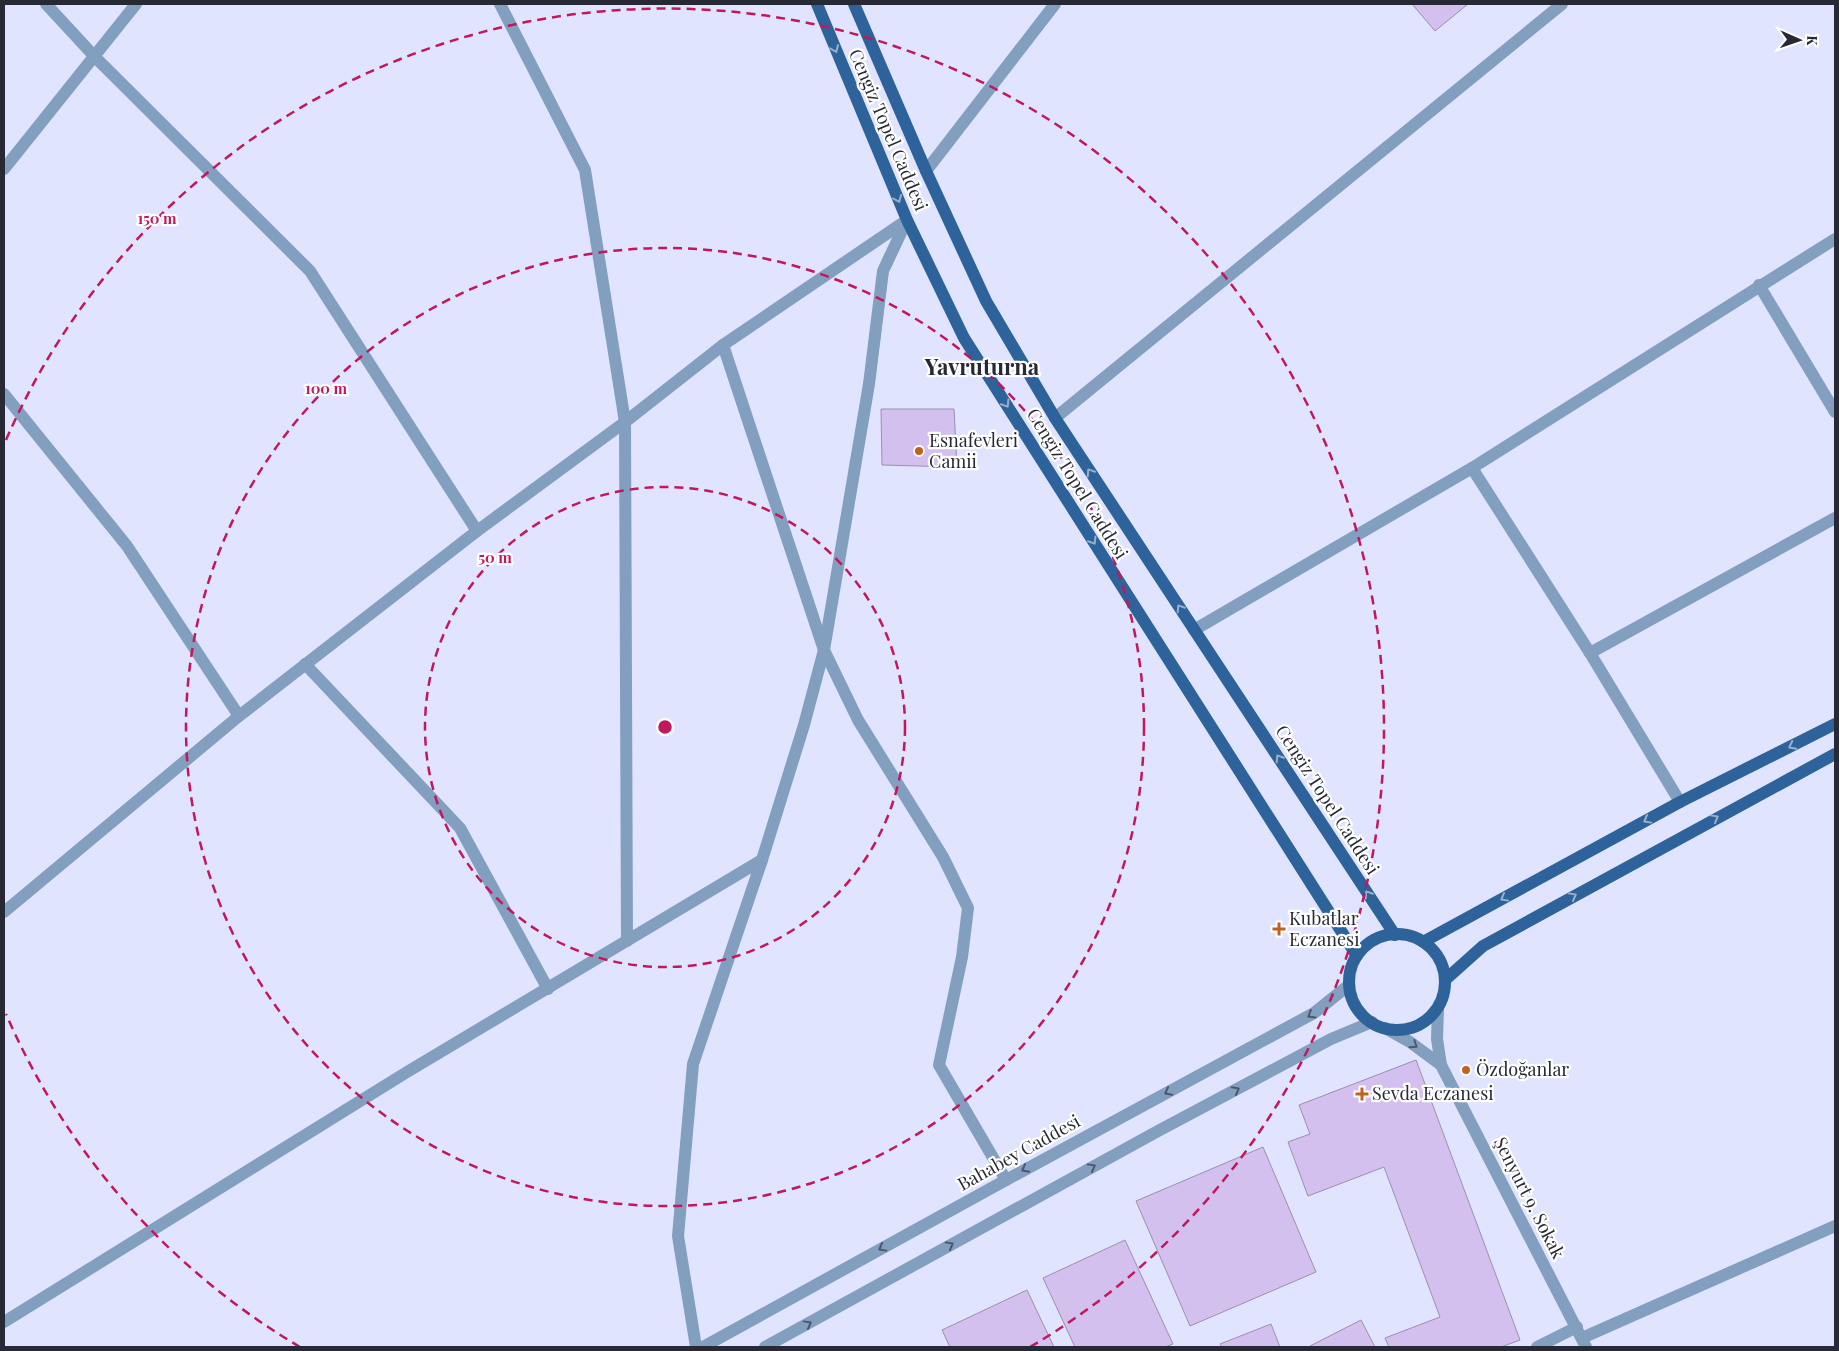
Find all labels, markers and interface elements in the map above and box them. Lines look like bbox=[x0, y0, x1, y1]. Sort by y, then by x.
north arrow bbox=[1774, 15, 1824, 65]
text: K bbox=[1803, 35, 1822, 47]
one-way arrow bbox=[829, 44, 840, 53]
street label: Cengiz Topel Caddesi bbox=[844, 45, 934, 214]
one-way arrow bbox=[891, 194, 902, 203]
text: 150 m bbox=[137, 208, 177, 228]
district label: Yavruturna bbox=[924, 351, 1040, 381]
text: 100 m bbox=[305, 378, 348, 398]
one-way arrow bbox=[1000, 398, 1009, 408]
street label: Cengiz Topel Caddesi bbox=[1022, 403, 1134, 563]
place label: Esnafevleri Camii bbox=[929, 428, 1018, 473]
marker: Esnafevleri Camii bbox=[913, 445, 925, 457]
one-way arrow bbox=[1087, 468, 1096, 478]
one-way arrow bbox=[1087, 536, 1097, 545]
text: 50 m bbox=[478, 547, 512, 567]
one-way arrow bbox=[1176, 604, 1186, 613]
centre of rings bbox=[656, 718, 674, 736]
street label: Cengiz Topel Caddesi bbox=[1270, 720, 1385, 879]
one-way arrow bbox=[1788, 740, 1797, 750]
one-way arrow bbox=[1275, 754, 1285, 763]
one-way arrow bbox=[1643, 814, 1652, 824]
one-way arrow bbox=[1710, 814, 1719, 824]
one-way arrow bbox=[1365, 890, 1374, 899]
one-way arrow bbox=[1501, 892, 1510, 902]
one-way arrow bbox=[1567, 893, 1576, 903]
place label: Kubatlar Eczanesi bbox=[1289, 906, 1359, 951]
marker: Kubatlar Eczanesi bbox=[1273, 923, 1285, 935]
one-way arrow bbox=[1307, 1008, 1316, 1018]
one-way arrow bbox=[1408, 1039, 1418, 1048]
place label: Özdoğanlar bbox=[1476, 1057, 1569, 1081]
marker: Özdoğanlar bbox=[1460, 1064, 1472, 1076]
place label: Sevda Eczanesi bbox=[1372, 1081, 1494, 1105]
one-way arrow bbox=[1164, 1086, 1173, 1096]
one-way arrow bbox=[1230, 1086, 1239, 1096]
marker: Sevda Eczanesi bbox=[1356, 1088, 1368, 1100]
street label: Bahabey Caddesi bbox=[953, 1109, 1084, 1196]
street label: Şenyurt 9. Sokak bbox=[1489, 1133, 1571, 1263]
one-way arrow bbox=[1021, 1163, 1030, 1173]
one-way arrow bbox=[1087, 1163, 1096, 1173]
one-way arrow bbox=[879, 1242, 888, 1252]
one-way arrow bbox=[945, 1242, 954, 1252]
one-way arrow bbox=[802, 1320, 811, 1330]

